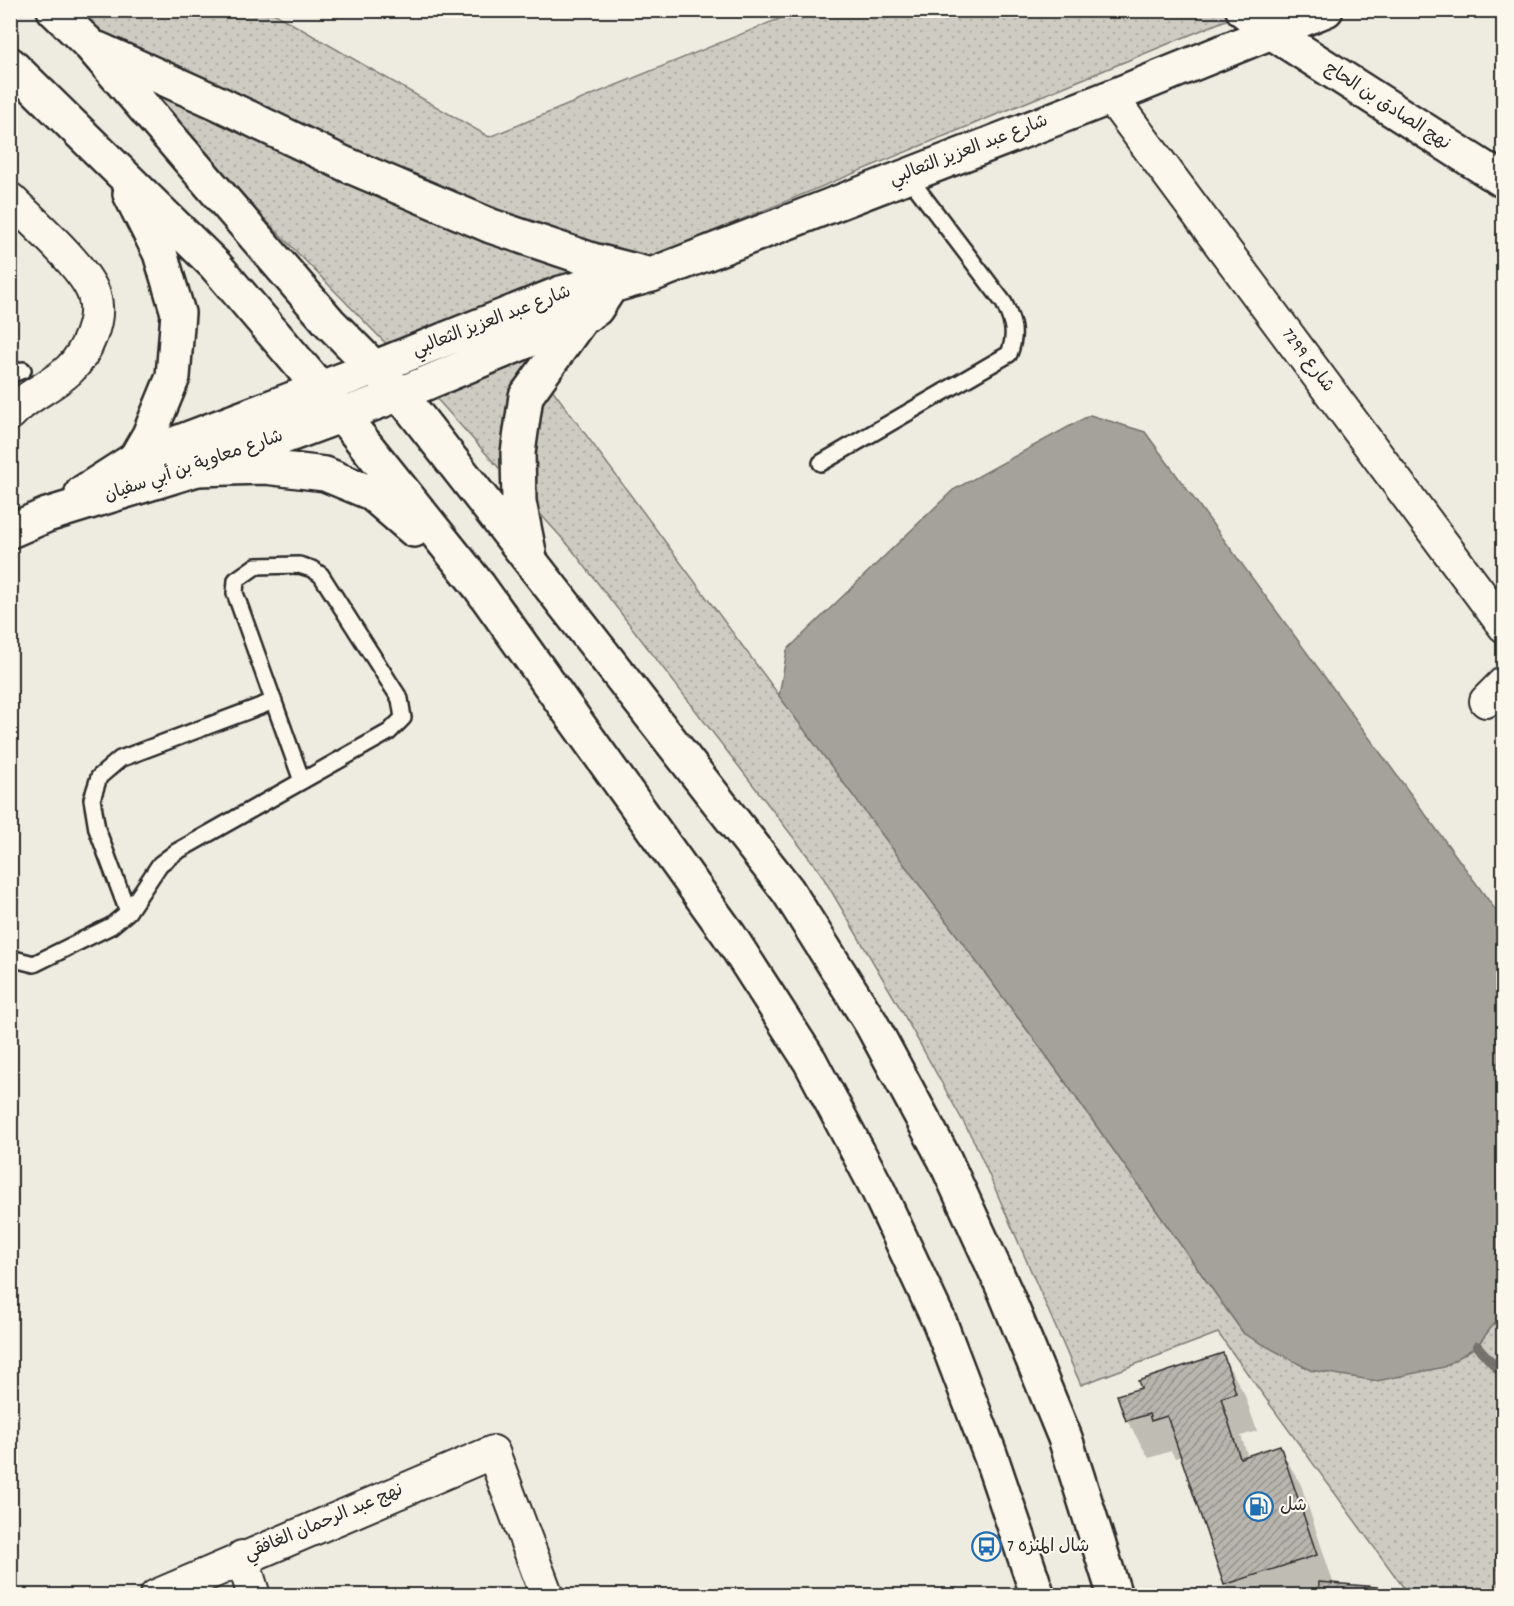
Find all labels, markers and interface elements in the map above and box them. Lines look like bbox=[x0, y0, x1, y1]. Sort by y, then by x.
street label: نهج الصادق بن الحاج bbox=[1319, 57, 1455, 157]
street label: شارع عبد العزيز الثعالبي bbox=[886, 109, 1052, 194]
street label: شارع عبد العزيز الثعالبي bbox=[409, 280, 575, 365]
street label: شارع 7299 bbox=[1275, 324, 1339, 398]
street label: شارع معاوية بن أبي سفيان bbox=[101, 425, 287, 510]
street label: نهج عبد الرحمان الغافقي bbox=[241, 1478, 408, 1569]
fuel station icon: شل bbox=[1243, 1490, 1275, 1522]
place label: شل bbox=[1280, 1494, 1307, 1519]
bus stop icon: شال المنزه 7 bbox=[970, 1531, 1002, 1563]
place label: شال المنزه 7 bbox=[1007, 1535, 1089, 1560]

